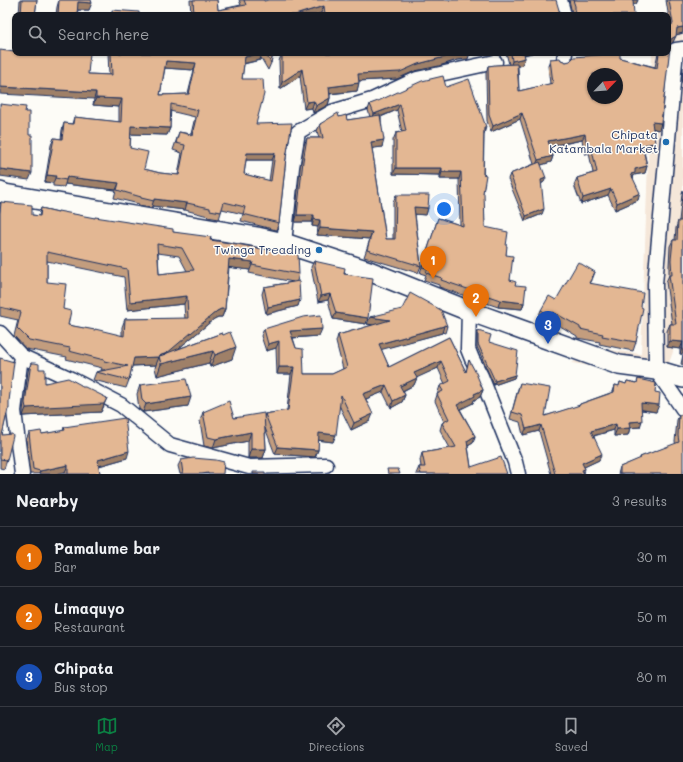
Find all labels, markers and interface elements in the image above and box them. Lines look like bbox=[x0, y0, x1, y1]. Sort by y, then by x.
search box bbox=[12, 12, 671, 56]
icon: search bbox=[26, 23, 48, 45]
text: Search here bbox=[58, 24, 149, 44]
north arrow bbox=[587, 68, 623, 104]
place label: Chipata Katambala Market bbox=[549, 126, 658, 156]
marker: Chipata Katambala Market bbox=[661, 137, 671, 147]
your location bbox=[434, 199, 454, 219]
place label: Twinga Treading bbox=[214, 241, 311, 257]
marker: Twinga Treading bbox=[314, 245, 324, 255]
pin: 1 bbox=[420, 246, 446, 279]
pin: 2 bbox=[463, 284, 489, 317]
pin: 3 bbox=[535, 311, 561, 344]
text: Nearby bbox=[16, 489, 78, 511]
text: 3 results bbox=[612, 492, 667, 509]
text: Pamalume bar bbox=[54, 538, 160, 558]
text: 1 bbox=[26, 548, 32, 565]
text: 30 m bbox=[637, 548, 667, 565]
text: Bar bbox=[54, 558, 77, 575]
text: Limaquyo bbox=[54, 598, 124, 618]
text: 2 bbox=[25, 608, 33, 625]
text: 50 m bbox=[637, 608, 667, 625]
text: Restaurant bbox=[54, 618, 125, 635]
text: Chipata bbox=[54, 658, 113, 678]
text: 3 bbox=[25, 668, 33, 685]
text: 80 m bbox=[637, 668, 667, 685]
text: Bus stop bbox=[54, 678, 107, 695]
tab: Map bbox=[95, 715, 118, 754]
tab: Directions bbox=[308, 715, 364, 754]
tab: Saved bbox=[555, 715, 588, 754]

